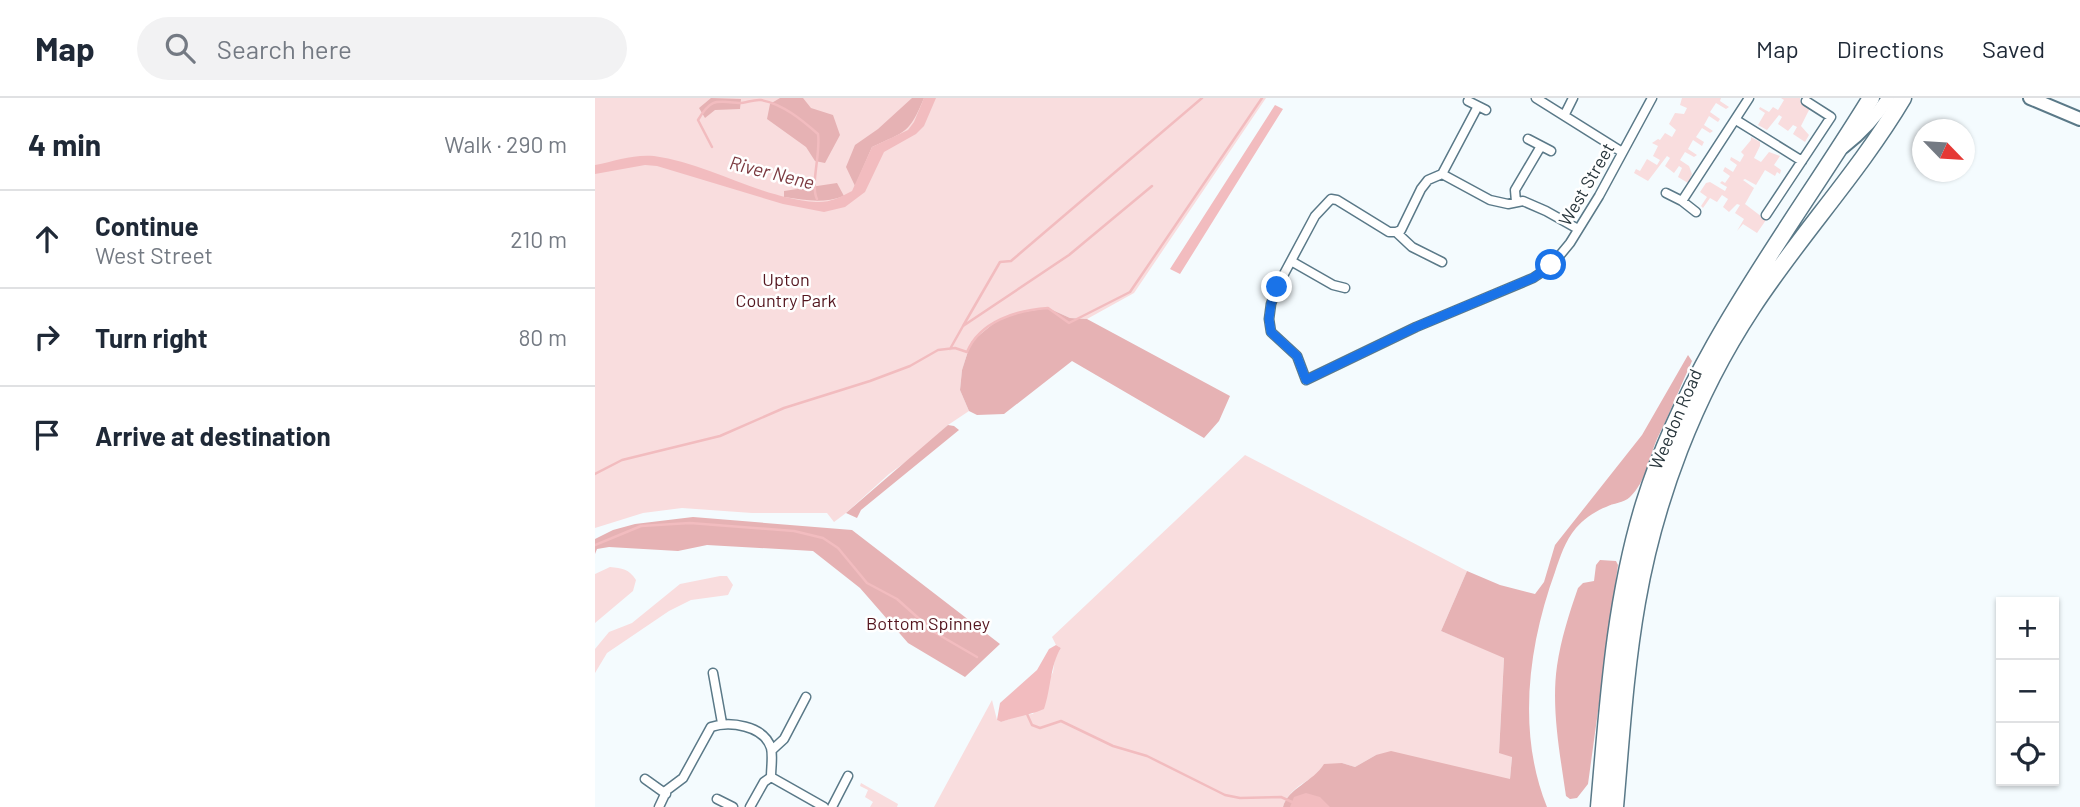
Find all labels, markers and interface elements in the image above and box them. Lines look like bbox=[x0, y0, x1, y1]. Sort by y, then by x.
search box bbox=[137, 17, 627, 80]
text: Map bbox=[35, 28, 95, 68]
icon: search bbox=[161, 29, 199, 67]
text: Search here bbox=[217, 33, 352, 64]
text: Map bbox=[1756, 34, 1799, 63]
text: Directions bbox=[1837, 34, 1944, 63]
text: Saved bbox=[1982, 34, 2045, 63]
north arrow bbox=[1912, 119, 1975, 182]
text: 4 min bbox=[28, 126, 101, 162]
text: Walk · 290 m bbox=[444, 130, 567, 158]
street label: West Street bbox=[1553, 139, 1619, 229]
water label: River Nene bbox=[727, 150, 817, 194]
text: Continue bbox=[95, 210, 199, 241]
icon: ahead bbox=[28, 220, 66, 258]
text: 210 m bbox=[510, 225, 567, 253]
text: West Street bbox=[95, 241, 213, 269]
route start bbox=[1535, 249, 1566, 280]
park label: Upton Country Park bbox=[736, 268, 836, 311]
route end bbox=[1261, 271, 1292, 302]
icon: right bbox=[28, 318, 66, 356]
text: Turn right bbox=[95, 322, 208, 353]
text: 80 m bbox=[518, 323, 567, 351]
street label: Weedon Road bbox=[1644, 366, 1706, 472]
icon: arrive bbox=[28, 416, 66, 454]
text: Arrive at destination bbox=[95, 420, 331, 451]
map controls bbox=[1996, 597, 2059, 786]
button: + bbox=[1996, 597, 2059, 660]
park label: Bottom Spinney bbox=[866, 612, 990, 634]
button: − bbox=[1996, 660, 2059, 723]
button: locate bbox=[1996, 723, 2059, 786]

